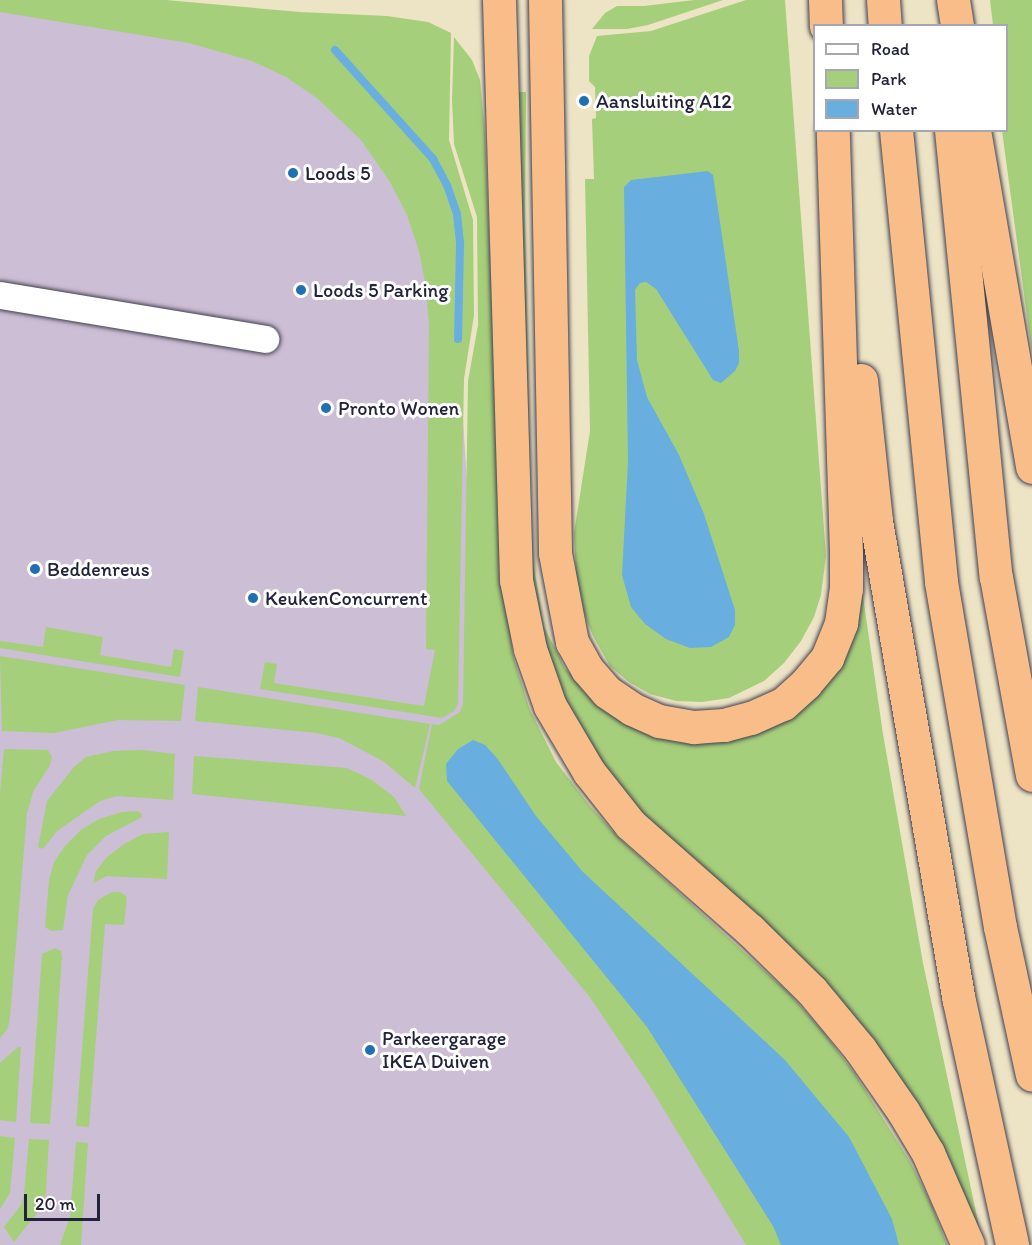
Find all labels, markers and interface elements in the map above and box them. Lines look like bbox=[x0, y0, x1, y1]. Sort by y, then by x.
legend bbox=[813, 24, 1008, 132]
text: Road bbox=[871, 38, 910, 60]
text: Park bbox=[871, 68, 906, 90]
place label: Aansluiting A12 bbox=[596, 89, 732, 113]
marker: Aansluiting A12 bbox=[577, 94, 591, 108]
text: Water bbox=[871, 98, 917, 120]
place label: Loods 5 bbox=[305, 161, 370, 185]
marker: Loods 5 bbox=[286, 166, 300, 180]
place label: Loods 5 Parking bbox=[313, 278, 449, 302]
marker: Loods 5 Parking bbox=[294, 283, 308, 297]
place label: Pronto Wonen bbox=[338, 396, 459, 420]
marker: Pronto Wonen bbox=[319, 401, 333, 415]
place label: Beddenreus bbox=[47, 557, 150, 581]
marker: Beddenreus bbox=[28, 562, 42, 576]
place label: KeukenConcurrent bbox=[265, 586, 427, 610]
marker: KeukenConcurrent bbox=[246, 591, 260, 605]
place label: Parkeergarage IKEA Duiven bbox=[382, 1026, 506, 1073]
marker: Parkeergarage IKEA Duiven bbox=[363, 1043, 377, 1057]
scale bar bbox=[27, 1182, 104, 1220]
text: 20 m bbox=[35, 1193, 75, 1215]

